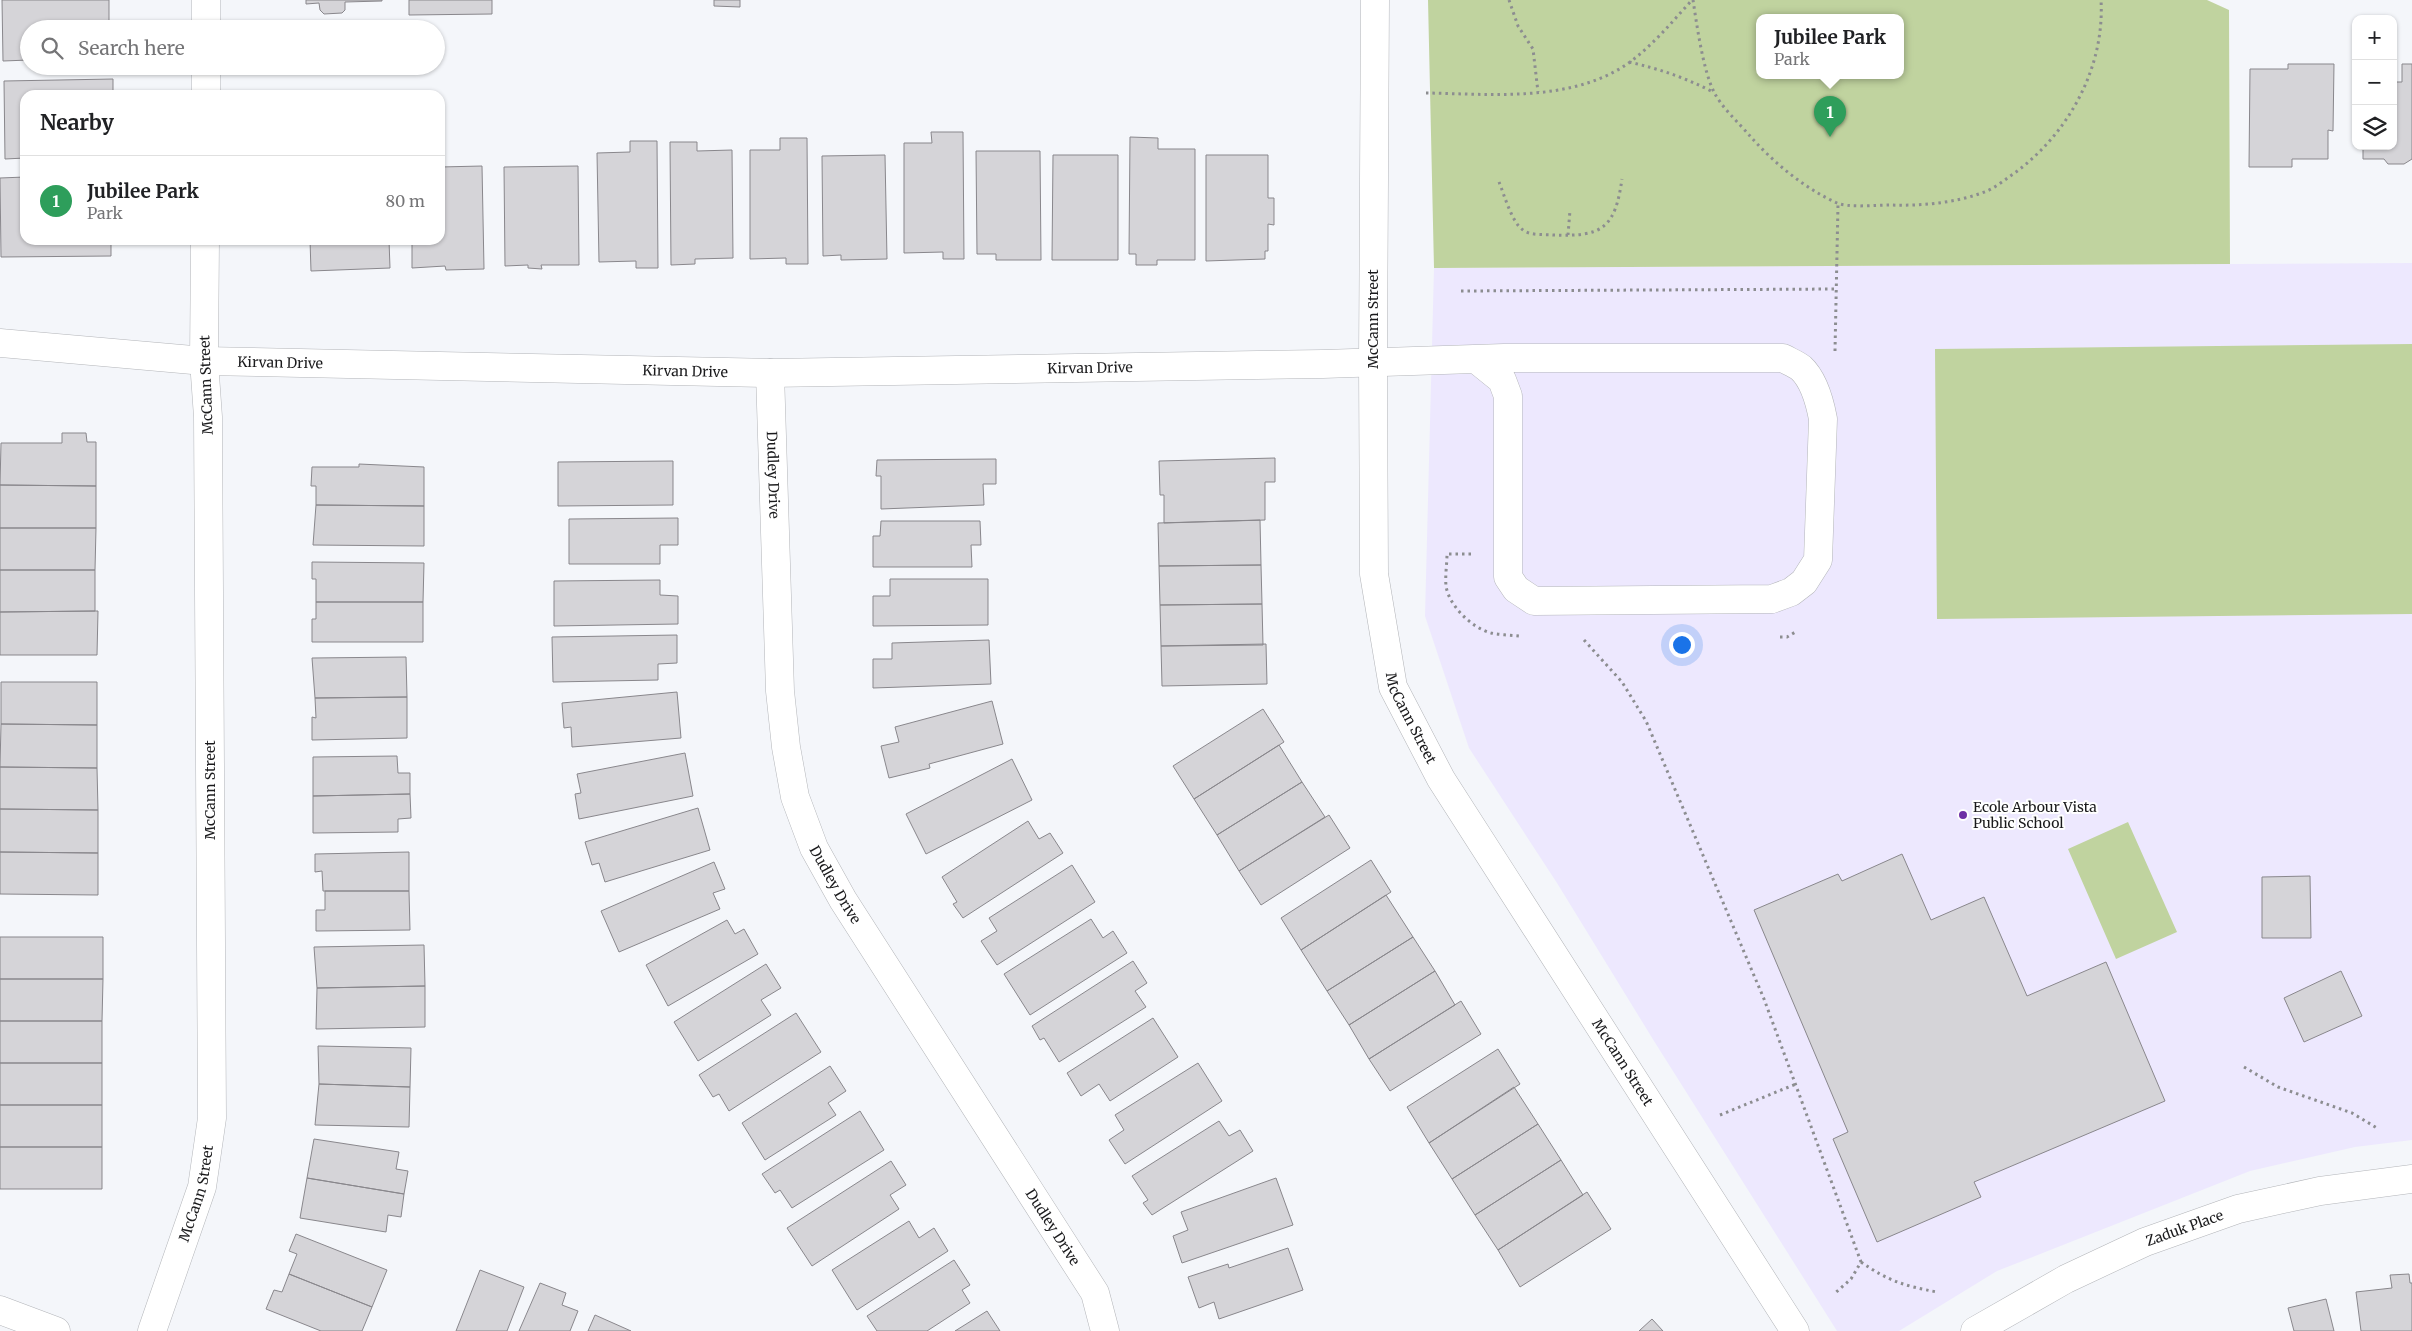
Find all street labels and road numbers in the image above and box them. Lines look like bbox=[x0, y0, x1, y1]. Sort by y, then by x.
street label: McCann Street bbox=[1364, 269, 1382, 369]
street label: McCann Street bbox=[195, 334, 217, 435]
street label: Kirvan Drive bbox=[237, 353, 323, 373]
street label: Kirvan Drive bbox=[1047, 358, 1133, 377]
street label: Kirvan Drive bbox=[642, 361, 728, 381]
street label: Dudley Drive bbox=[763, 431, 784, 519]
street label: McCann Street bbox=[1382, 671, 1441, 767]
street label: McCann Street bbox=[201, 740, 219, 840]
street label: Dudley Drive bbox=[805, 842, 865, 927]
street label: McCann Street bbox=[1588, 1016, 1657, 1110]
street label: McCann Street bbox=[175, 1143, 217, 1244]
street label: Dudley Drive bbox=[1022, 1186, 1084, 1269]
street label: Zaduk Place bbox=[2143, 1206, 2226, 1250]

